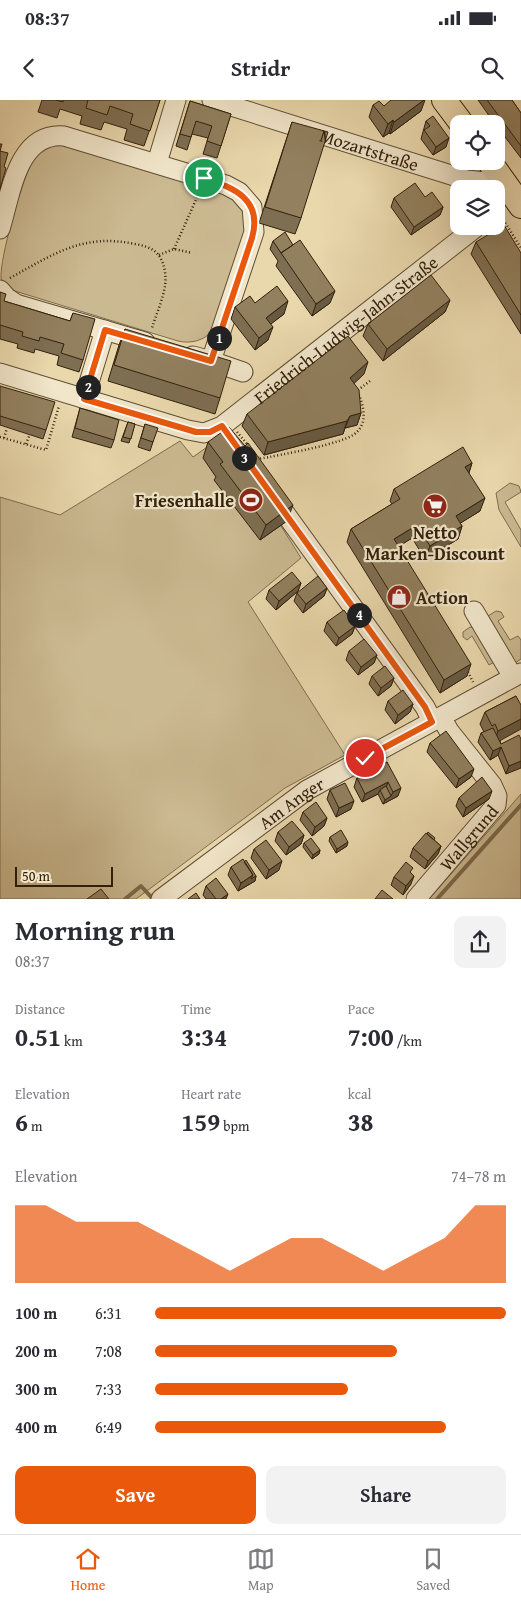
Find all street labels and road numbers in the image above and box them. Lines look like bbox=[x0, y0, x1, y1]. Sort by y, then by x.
street label: Mozartstraße bbox=[317, 121, 422, 178]
street label: Friedrich-Ludwig-Jahn-Straße bbox=[248, 249, 444, 410]
street label: Am Anger bbox=[252, 769, 329, 835]
street label: Wallgrund bbox=[433, 798, 505, 876]

